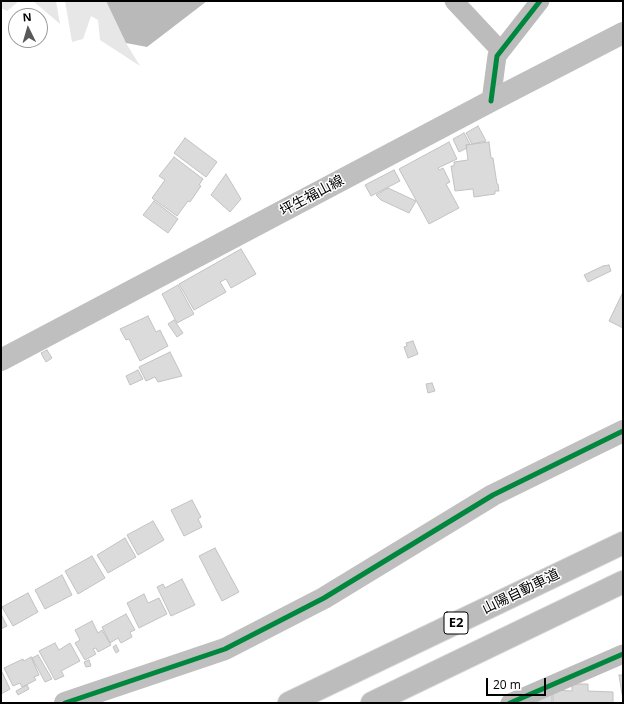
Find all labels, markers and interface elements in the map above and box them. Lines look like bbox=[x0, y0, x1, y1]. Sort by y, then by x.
north arrow bbox=[8, 8, 48, 48]
text: N bbox=[22, 9, 32, 24]
street label: 坪生福山線 bbox=[277, 172, 347, 220]
street label: 山陽自動車道 bbox=[480, 566, 562, 618]
road number: E2 bbox=[444, 612, 468, 634]
scale bar bbox=[488, 670, 548, 696]
text: 20 m bbox=[493, 676, 521, 693]

